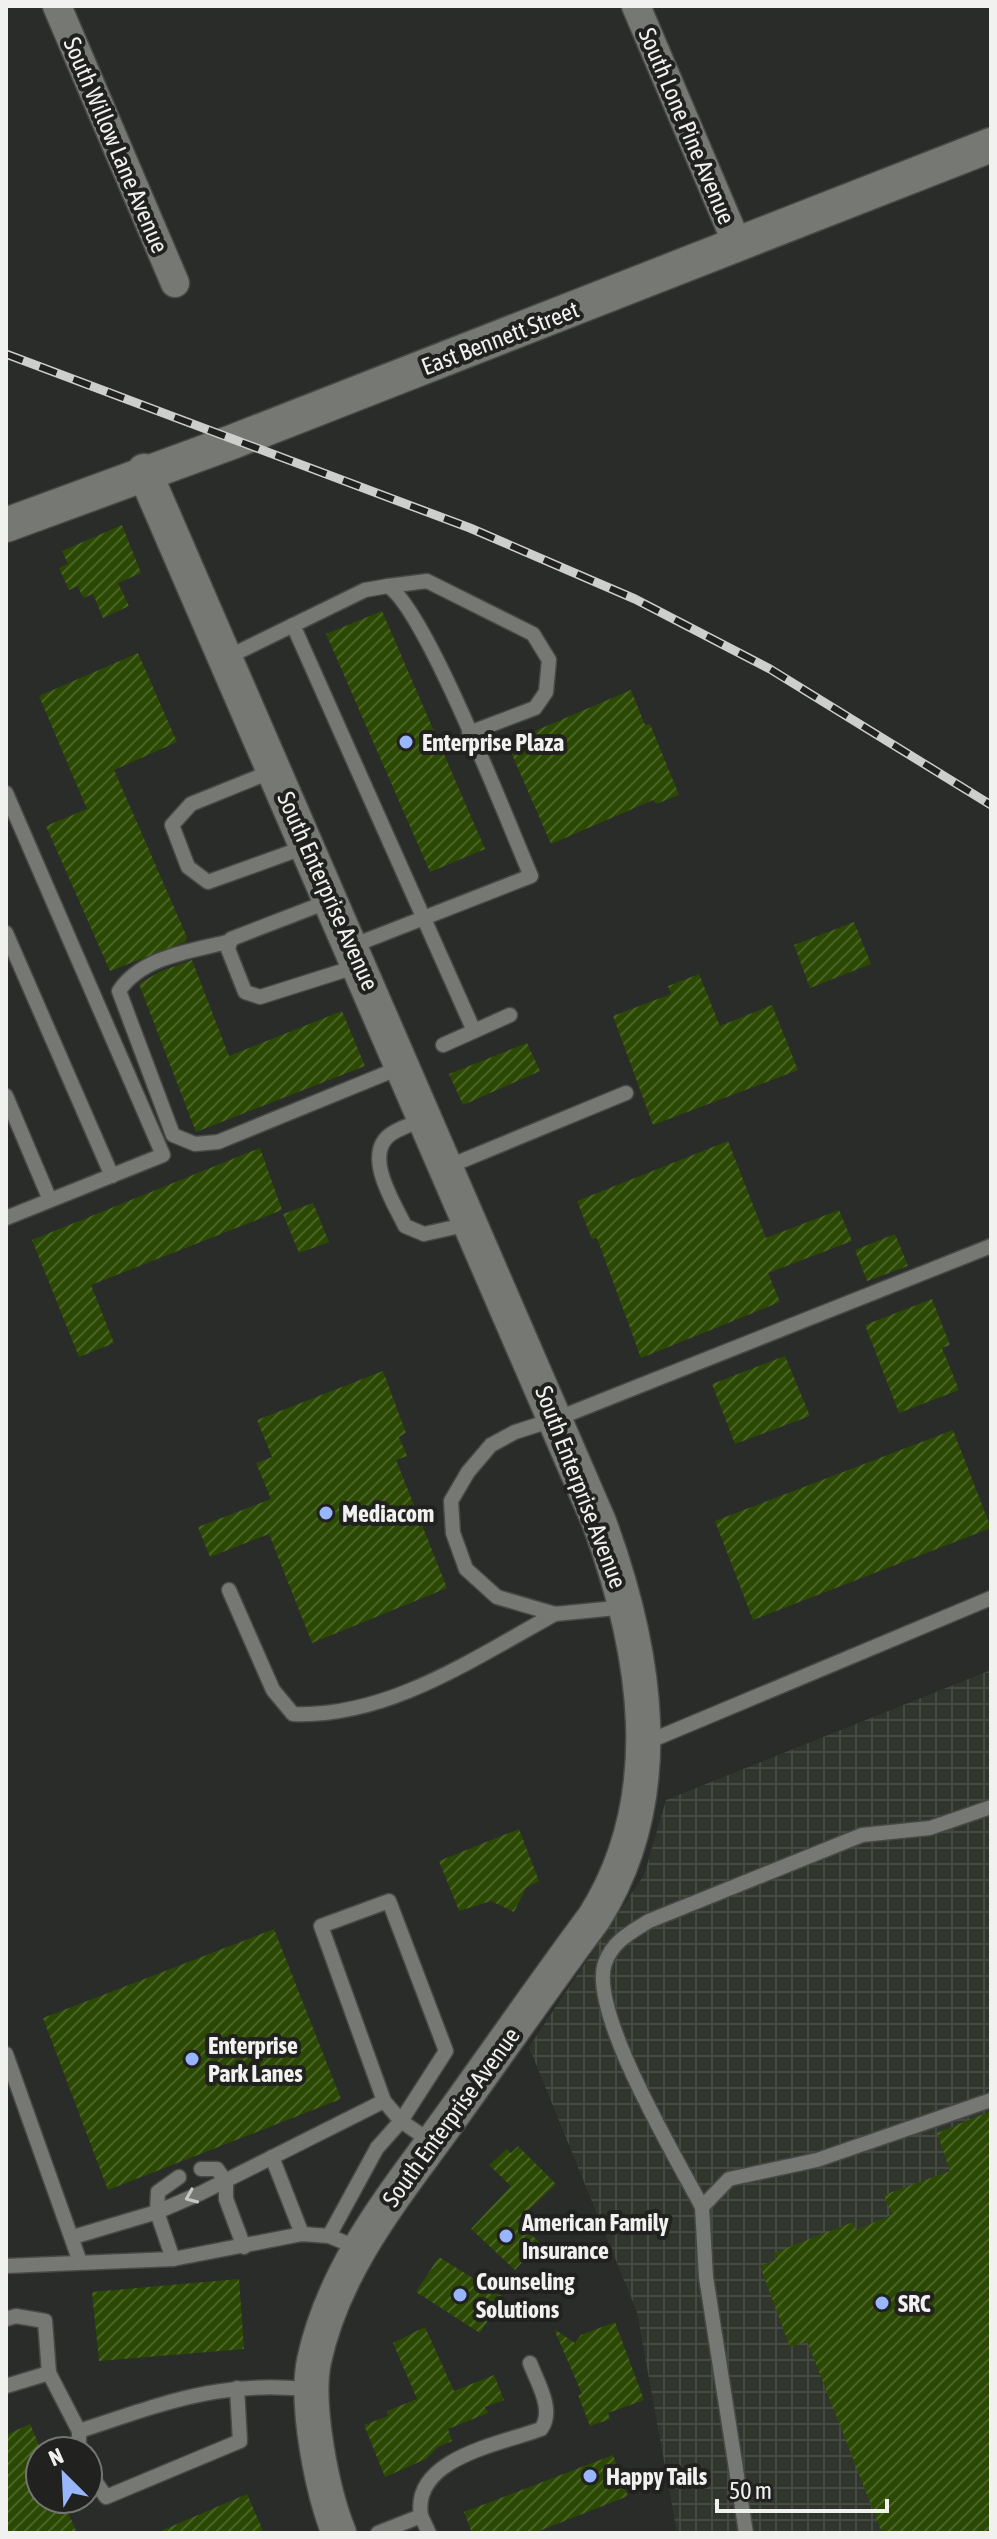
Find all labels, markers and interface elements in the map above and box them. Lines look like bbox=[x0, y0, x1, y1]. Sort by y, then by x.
street label: South Lone Pine Avenue bbox=[633, 24, 741, 228]
street label: South Willow Lane Avenue bbox=[58, 33, 174, 257]
street label: East Bennett Street bbox=[418, 296, 583, 380]
place label: Enterprise Plaza bbox=[422, 729, 564, 756]
marker: Enterprise Plaza bbox=[397, 733, 415, 751]
street label: South Enterprise Avenue bbox=[272, 788, 384, 994]
street label: South Enterprise Avenue bbox=[530, 1382, 632, 1592]
place label: Mediacom bbox=[342, 1500, 434, 1527]
marker: Mediacom bbox=[317, 1504, 335, 1522]
street label: South Enterprise Avenue bbox=[377, 2022, 525, 2212]
place label: Enterprise Park Lanes bbox=[208, 2032, 303, 2087]
marker: Enterprise Park Lanes bbox=[183, 2050, 201, 2068]
one-way arrow bbox=[185, 2188, 200, 2204]
place label: American Family Insurance bbox=[521, 2209, 669, 2264]
marker: American Family Insurance bbox=[497, 2227, 515, 2245]
place label: Counseling Solutions bbox=[476, 2268, 575, 2323]
marker: Counseling Solutions bbox=[451, 2286, 469, 2304]
place label: SRC bbox=[898, 2290, 931, 2317]
marker: SRC bbox=[873, 2294, 891, 2312]
north arrow bbox=[24, 2435, 104, 2515]
text: N bbox=[45, 2442, 67, 2471]
place label: Happy Tails bbox=[606, 2463, 708, 2490]
scale bar bbox=[717, 2463, 887, 2513]
marker: Happy Tails bbox=[581, 2467, 599, 2485]
text: 50 m bbox=[729, 2477, 772, 2504]

